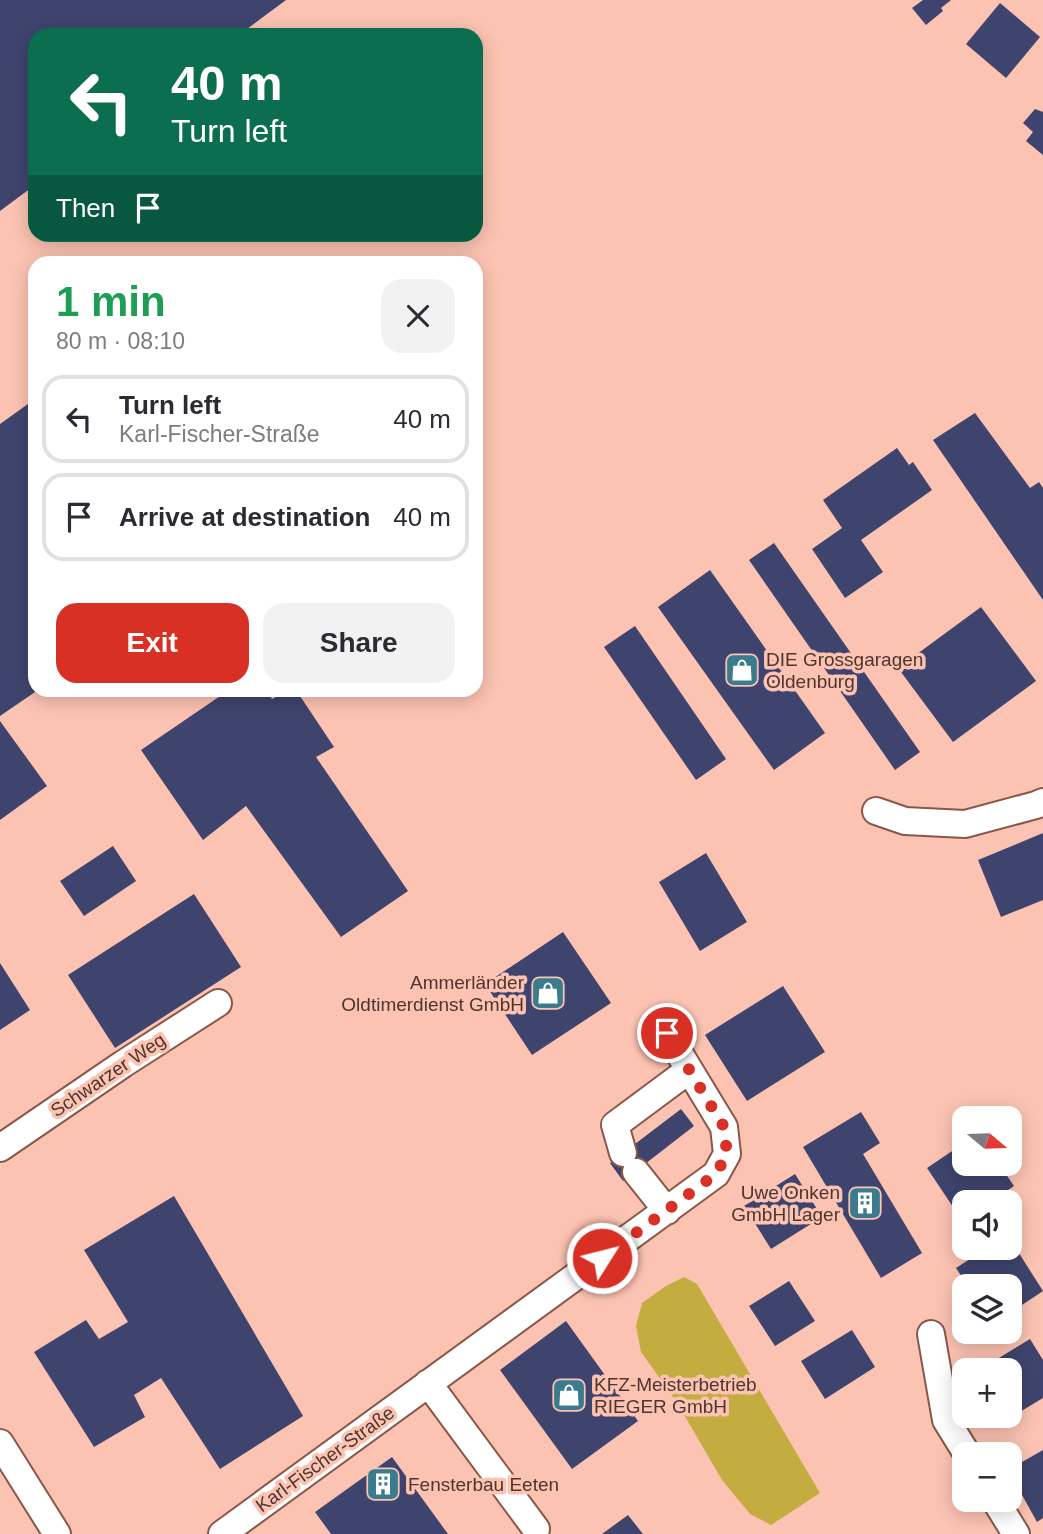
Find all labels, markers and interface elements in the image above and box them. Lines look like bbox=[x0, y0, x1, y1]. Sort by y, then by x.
icon: left bbox=[56, 56, 147, 147]
text: 40 m bbox=[171, 56, 283, 110]
text: Turn left bbox=[171, 113, 287, 149]
icon: arrive bbox=[129, 189, 167, 227]
text: Then bbox=[56, 193, 115, 223]
text: 1 min bbox=[56, 278, 166, 325]
button: close bbox=[381, 279, 455, 353]
text: 80 m · 08:10 bbox=[56, 328, 185, 354]
text: Turn left bbox=[119, 390, 221, 420]
icon: left bbox=[60, 400, 98, 438]
text: 40 m bbox=[393, 404, 451, 434]
text: Karl-Fischer-Straße bbox=[119, 421, 320, 447]
icon: arrive bbox=[60, 498, 98, 536]
text: Arrive at destination bbox=[119, 502, 370, 532]
text: 40 m bbox=[393, 502, 451, 532]
button: Exit bbox=[56, 603, 249, 683]
button: Share bbox=[263, 603, 455, 683]
place label: DIE Grossgaragen Oldenburg bbox=[766, 649, 923, 692]
shop icon: DIE Grossgaragen Oldenburg bbox=[723, 651, 761, 689]
place label: Ammerländer Oldtimerdienst GmbH bbox=[341, 972, 525, 1015]
shop icon: Ammerländer Oldtimerdienst GmbH bbox=[529, 974, 567, 1012]
pin bbox=[637, 1003, 697, 1063]
icon: arrive bbox=[648, 1014, 686, 1052]
street label: Schwarzer Weg bbox=[47, 1029, 169, 1121]
north arrow bbox=[952, 1106, 1022, 1176]
map controls bbox=[952, 1106, 1022, 1512]
place label: Uwe Onken GmbH Lager bbox=[731, 1182, 841, 1225]
building icon: Uwe Onken GmbH Lager bbox=[846, 1184, 884, 1222]
button: sound bbox=[952, 1190, 1022, 1260]
position arrow bbox=[565, 1221, 639, 1295]
button: layers bbox=[952, 1274, 1022, 1344]
button: + bbox=[952, 1358, 1022, 1428]
place label: KFZ-Meisterbetrieb RIEGER GmbH bbox=[594, 1374, 757, 1417]
shop icon: KFZ-Meisterbetrieb RIEGER GmbH bbox=[550, 1376, 588, 1414]
street label: Karl-Fischer-Straße bbox=[252, 1402, 398, 1516]
button: − bbox=[952, 1442, 1022, 1512]
building icon: Fensterbau Eeten bbox=[364, 1465, 402, 1503]
place label: Fensterbau Eeten bbox=[408, 1474, 559, 1495]

